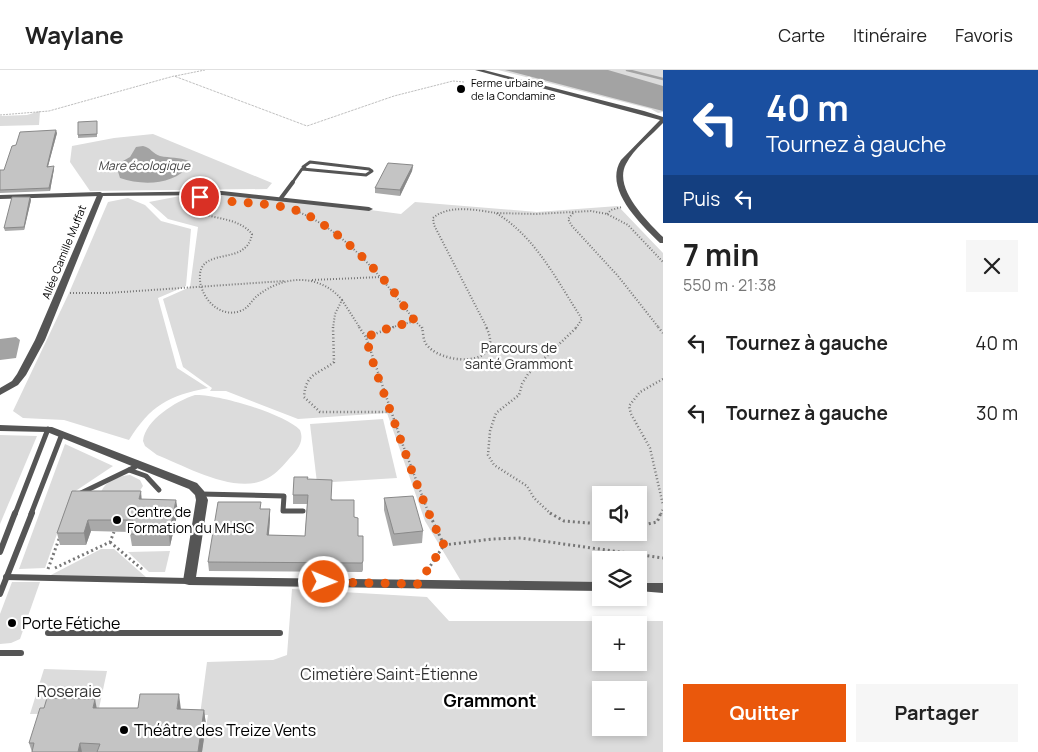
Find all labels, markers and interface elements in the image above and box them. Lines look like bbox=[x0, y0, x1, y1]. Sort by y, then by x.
text: Waylane bbox=[25, 18, 124, 51]
text: Carte bbox=[778, 23, 825, 47]
text: Itinéraire bbox=[853, 23, 927, 47]
text: Favoris bbox=[955, 23, 1013, 47]
place label: Ferme urbaine de la Condamine bbox=[471, 75, 556, 103]
marker: Ferme urbaine de la Condamine bbox=[455, 83, 467, 95]
text: 40 m bbox=[766, 84, 849, 132]
icon: left bbox=[683, 90, 748, 155]
text: Tournez à gauche bbox=[766, 129, 946, 159]
water label: Mare écologique bbox=[98, 157, 191, 174]
pin bbox=[179, 176, 221, 218]
icon: arrive bbox=[186, 183, 214, 211]
icon: left bbox=[730, 185, 758, 213]
text: Puis bbox=[683, 186, 720, 212]
street label: Allée Camille Muffat bbox=[38, 203, 89, 301]
text: 7 min bbox=[683, 234, 759, 275]
button: close bbox=[966, 240, 1018, 292]
text: 550 m · 21:38 bbox=[683, 274, 776, 296]
icon: left bbox=[683, 329, 711, 357]
text: Tournez à gauche bbox=[726, 330, 888, 356]
text: 40 m bbox=[975, 330, 1018, 356]
park label: Parcours de santé Grammont bbox=[465, 338, 574, 373]
icon: left bbox=[683, 399, 711, 427]
text: Tournez à gauche bbox=[726, 400, 888, 426]
text: 30 m bbox=[976, 400, 1018, 426]
map controls bbox=[592, 486, 647, 736]
button: sound bbox=[592, 486, 647, 541]
place label: Centre de Formation du MHSC bbox=[127, 502, 255, 537]
marker: Centre de Formation du MHSC bbox=[111, 514, 123, 526]
button: layers bbox=[592, 551, 647, 606]
position arrow bbox=[297, 555, 349, 607]
place label: Porte Fétiche bbox=[22, 612, 120, 634]
button: + bbox=[592, 616, 647, 671]
marker: Porte Fétiche bbox=[6, 617, 18, 629]
park label: Cimetière Saint-Étienne bbox=[300, 663, 478, 685]
park label: Roseraie bbox=[37, 680, 101, 702]
button: − bbox=[592, 681, 647, 736]
button: Quitter bbox=[683, 684, 846, 742]
button: Partager bbox=[856, 684, 1018, 742]
district label: Grammont bbox=[444, 688, 536, 712]
place label: Théâtre des Treize Vents bbox=[134, 719, 316, 741]
marker: Théâtre des Treize Vents bbox=[118, 724, 130, 736]

